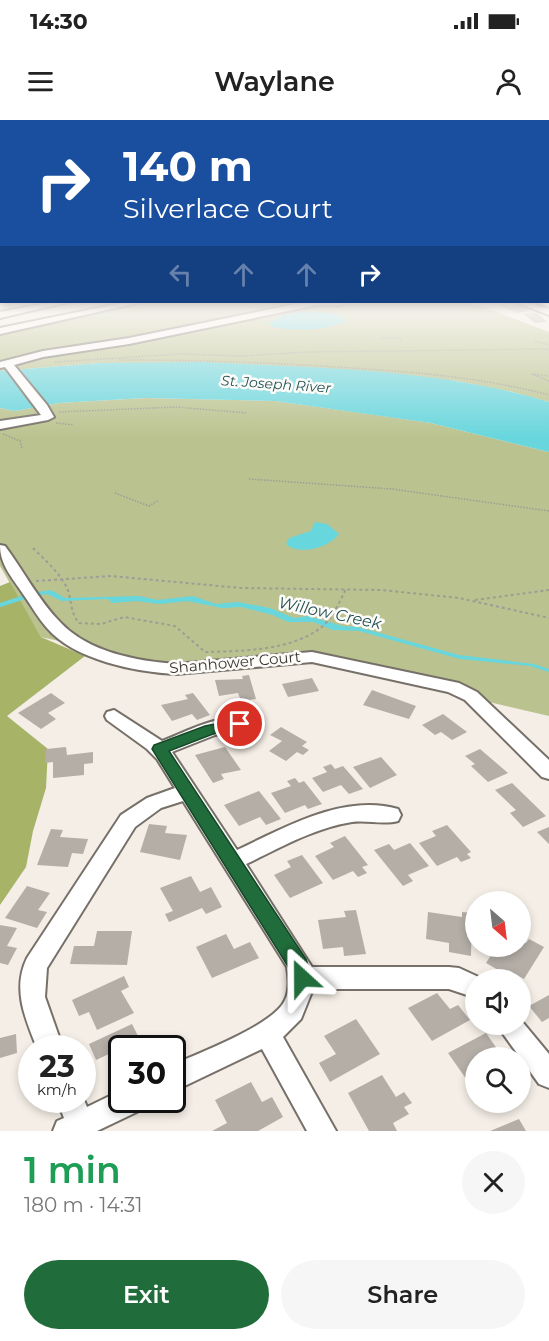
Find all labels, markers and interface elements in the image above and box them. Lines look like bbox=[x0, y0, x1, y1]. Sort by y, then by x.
text: 14:30 bbox=[30, 8, 88, 35]
icon: menu bbox=[24, 65, 57, 98]
text: Waylane bbox=[214, 65, 335, 98]
icon: person bbox=[492, 65, 525, 98]
text: 140 m bbox=[123, 140, 253, 192]
icon: right bbox=[24, 144, 102, 222]
text: Silverlace Court bbox=[123, 192, 333, 225]
icon: left bbox=[164, 258, 197, 291]
icon: ahead bbox=[227, 258, 260, 291]
icon: ahead bbox=[290, 258, 323, 291]
icon: right bbox=[353, 258, 386, 291]
water label: St. Joseph River bbox=[221, 371, 332, 397]
water label: Willow Creek bbox=[277, 593, 385, 633]
street label: Shanhower Court bbox=[169, 647, 301, 677]
pin bbox=[214, 698, 265, 749]
icon: arrive bbox=[223, 707, 256, 740]
north arrow bbox=[465, 891, 531, 957]
map controls bbox=[465, 891, 531, 1113]
position arrow bbox=[270, 946, 334, 1010]
button: sound bbox=[465, 969, 531, 1035]
speed limit sign: 30 bbox=[108, 1035, 186, 1113]
button: search bbox=[465, 1047, 531, 1113]
text: 23 bbox=[39, 1048, 75, 1085]
text: km/h bbox=[37, 1080, 77, 1099]
text: 1 min bbox=[24, 1148, 121, 1192]
button: close bbox=[462, 1151, 525, 1214]
text: 180 m · 14:31 bbox=[24, 1193, 143, 1217]
button: Exit bbox=[24, 1260, 269, 1329]
button: Share bbox=[281, 1260, 525, 1329]

